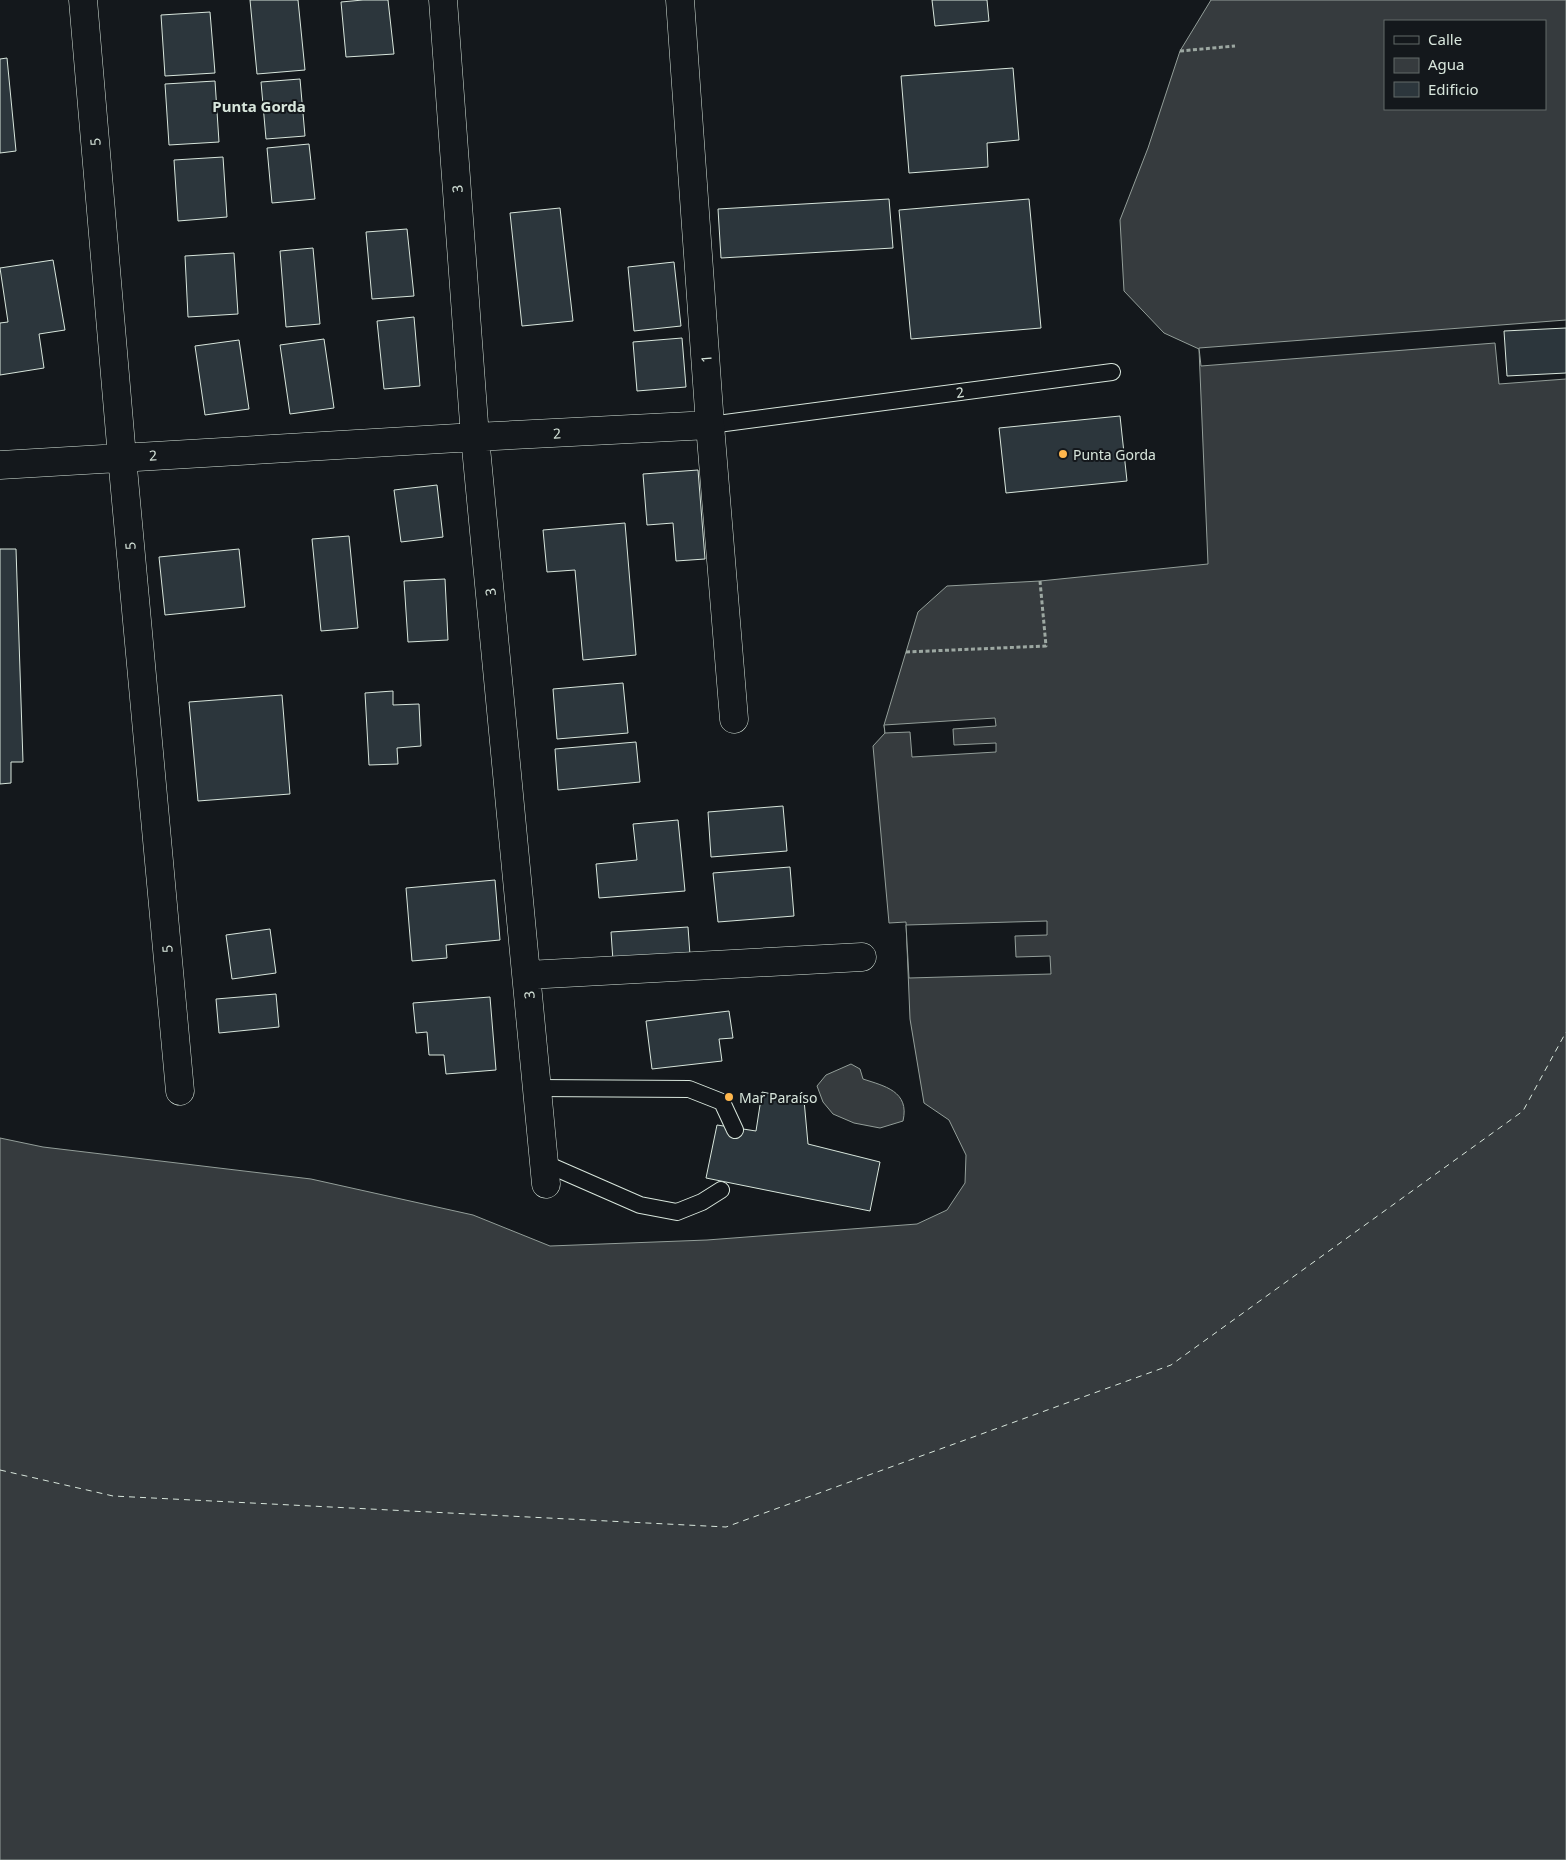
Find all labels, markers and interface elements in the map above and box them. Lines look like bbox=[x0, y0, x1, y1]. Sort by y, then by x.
legend bbox=[1384, 20, 1546, 110]
text: Calle bbox=[1428, 29, 1462, 49]
text: Agua bbox=[1428, 54, 1465, 74]
text: Edificio bbox=[1428, 79, 1479, 99]
district label: Punta Gorda bbox=[212, 96, 306, 116]
street label: 5 bbox=[85, 137, 105, 147]
street label: 3 bbox=[447, 184, 467, 194]
street label: 1 bbox=[696, 354, 716, 364]
street label: 2 bbox=[955, 382, 965, 402]
street label: 2 bbox=[553, 423, 561, 443]
street label: 2 bbox=[149, 445, 157, 465]
place label: Punta Gorda bbox=[1073, 445, 1156, 464]
marker: Punta Gorda bbox=[1057, 448, 1069, 460]
street label: 5 bbox=[120, 541, 140, 551]
street label: 3 bbox=[480, 587, 500, 597]
street label: 5 bbox=[157, 944, 177, 954]
street label: 3 bbox=[519, 990, 539, 1000]
place label: Mar Paraíso bbox=[739, 1088, 817, 1107]
marker: Mar Paraíso bbox=[723, 1091, 735, 1103]

